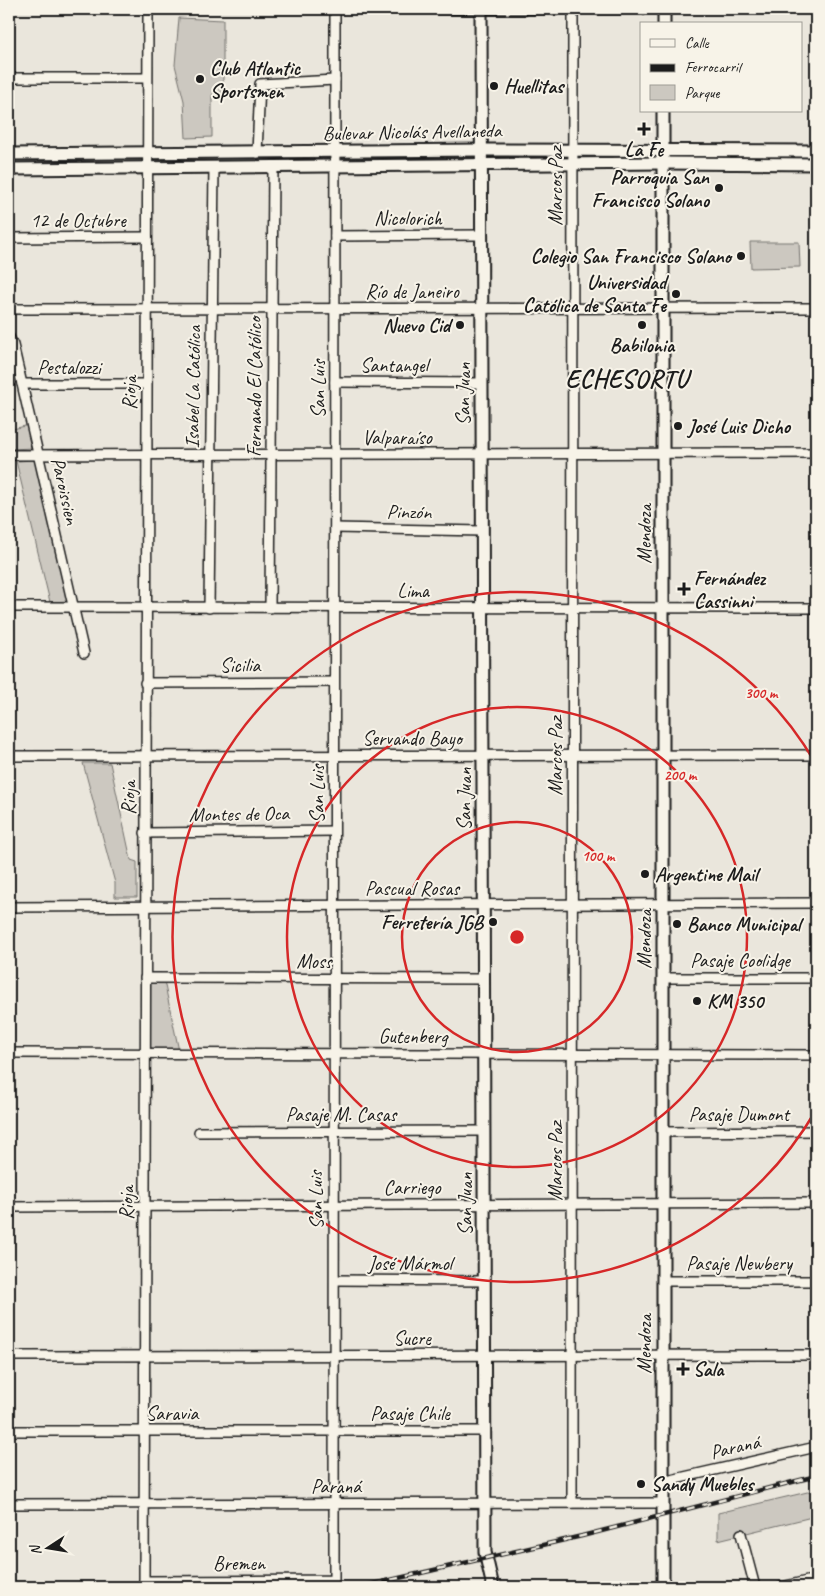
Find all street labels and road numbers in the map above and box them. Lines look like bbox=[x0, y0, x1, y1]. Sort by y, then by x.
street label: Bulevar Nicolás Avellaneda bbox=[322, 118, 503, 146]
street label: Marcos Paz bbox=[543, 144, 568, 226]
street label: Nicolorich bbox=[374, 206, 443, 231]
street label: 12 de Octubre bbox=[30, 208, 127, 233]
street label: Río de Janeiro bbox=[365, 279, 460, 304]
street label: Fernando El Católico bbox=[242, 315, 267, 457]
street label: Isabel La Católica bbox=[179, 324, 207, 448]
street label: Santangel bbox=[360, 353, 432, 378]
street label: Pestalozzi bbox=[37, 355, 103, 380]
street label: San Luis bbox=[306, 358, 331, 418]
street label: San Juan bbox=[451, 362, 476, 425]
street label: Rioja bbox=[117, 374, 142, 410]
street label: Valparaíso bbox=[362, 425, 433, 450]
street label: Paroissien bbox=[45, 455, 85, 528]
street label: Pinzón bbox=[386, 499, 432, 525]
street label: Mendoza bbox=[632, 503, 657, 564]
street label: Lima bbox=[397, 578, 431, 603]
street label: Sicilia bbox=[220, 653, 262, 678]
street label: Marcos Paz bbox=[543, 714, 568, 796]
street label: Servando Bayo bbox=[362, 726, 464, 751]
street label: San Luis bbox=[305, 763, 330, 823]
street label: San Juan bbox=[452, 767, 477, 830]
street label: Rioja bbox=[116, 779, 141, 815]
street label: Montes de Oca bbox=[189, 801, 291, 827]
street label: Pascual Rosas bbox=[365, 876, 461, 901]
street label: Mendoza bbox=[632, 908, 657, 969]
street label: Pasaje Coolidge bbox=[690, 948, 791, 973]
street label: Moss bbox=[296, 949, 334, 974]
street label: Gutenberg bbox=[379, 1024, 449, 1049]
street label: Pasaje M. Casas bbox=[286, 1102, 398, 1127]
street label: Pasaje Dumont bbox=[689, 1102, 792, 1127]
street label: Marcos Paz bbox=[543, 1119, 568, 1201]
street label: San Luis bbox=[303, 1168, 329, 1230]
street label: San Juan bbox=[453, 1172, 478, 1235]
street label: Carriego bbox=[384, 1175, 441, 1200]
street label: Rioja bbox=[114, 1184, 139, 1220]
street label: José Mármol bbox=[367, 1251, 456, 1276]
street label: Pasaje Newbery bbox=[686, 1251, 794, 1276]
street label: Mendoza bbox=[632, 1313, 657, 1374]
street label: Sucre bbox=[393, 1326, 432, 1351]
street label: Saravia bbox=[146, 1401, 200, 1426]
street label: Pasaje Chile bbox=[370, 1401, 451, 1426]
street label: Paraná bbox=[708, 1429, 764, 1465]
street label: Paraná bbox=[311, 1474, 363, 1499]
street label: Bremen bbox=[213, 1551, 266, 1576]

